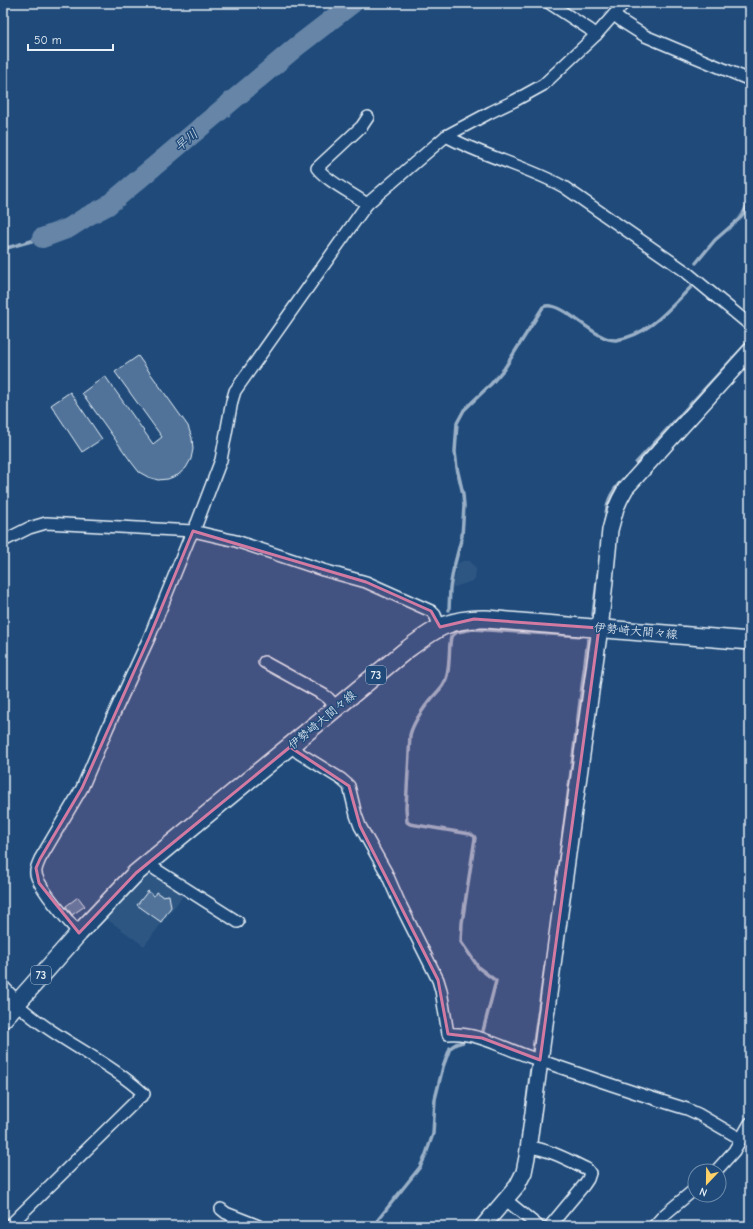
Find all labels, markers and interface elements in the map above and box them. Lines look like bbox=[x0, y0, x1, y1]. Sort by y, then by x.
scale bar bbox=[28, 26, 113, 52]
text: 50 m bbox=[34, 33, 62, 47]
water label: 早川 bbox=[171, 126, 201, 154]
street label: 伊勢崎大間々線 bbox=[594, 620, 678, 642]
road number: 73 bbox=[366, 666, 386, 684]
street label: 伊勢崎大間々線 bbox=[285, 688, 359, 752]
road number: 73 bbox=[31, 966, 51, 984]
north arrow bbox=[687, 1163, 727, 1203]
text: N bbox=[698, 1184, 709, 1199]

